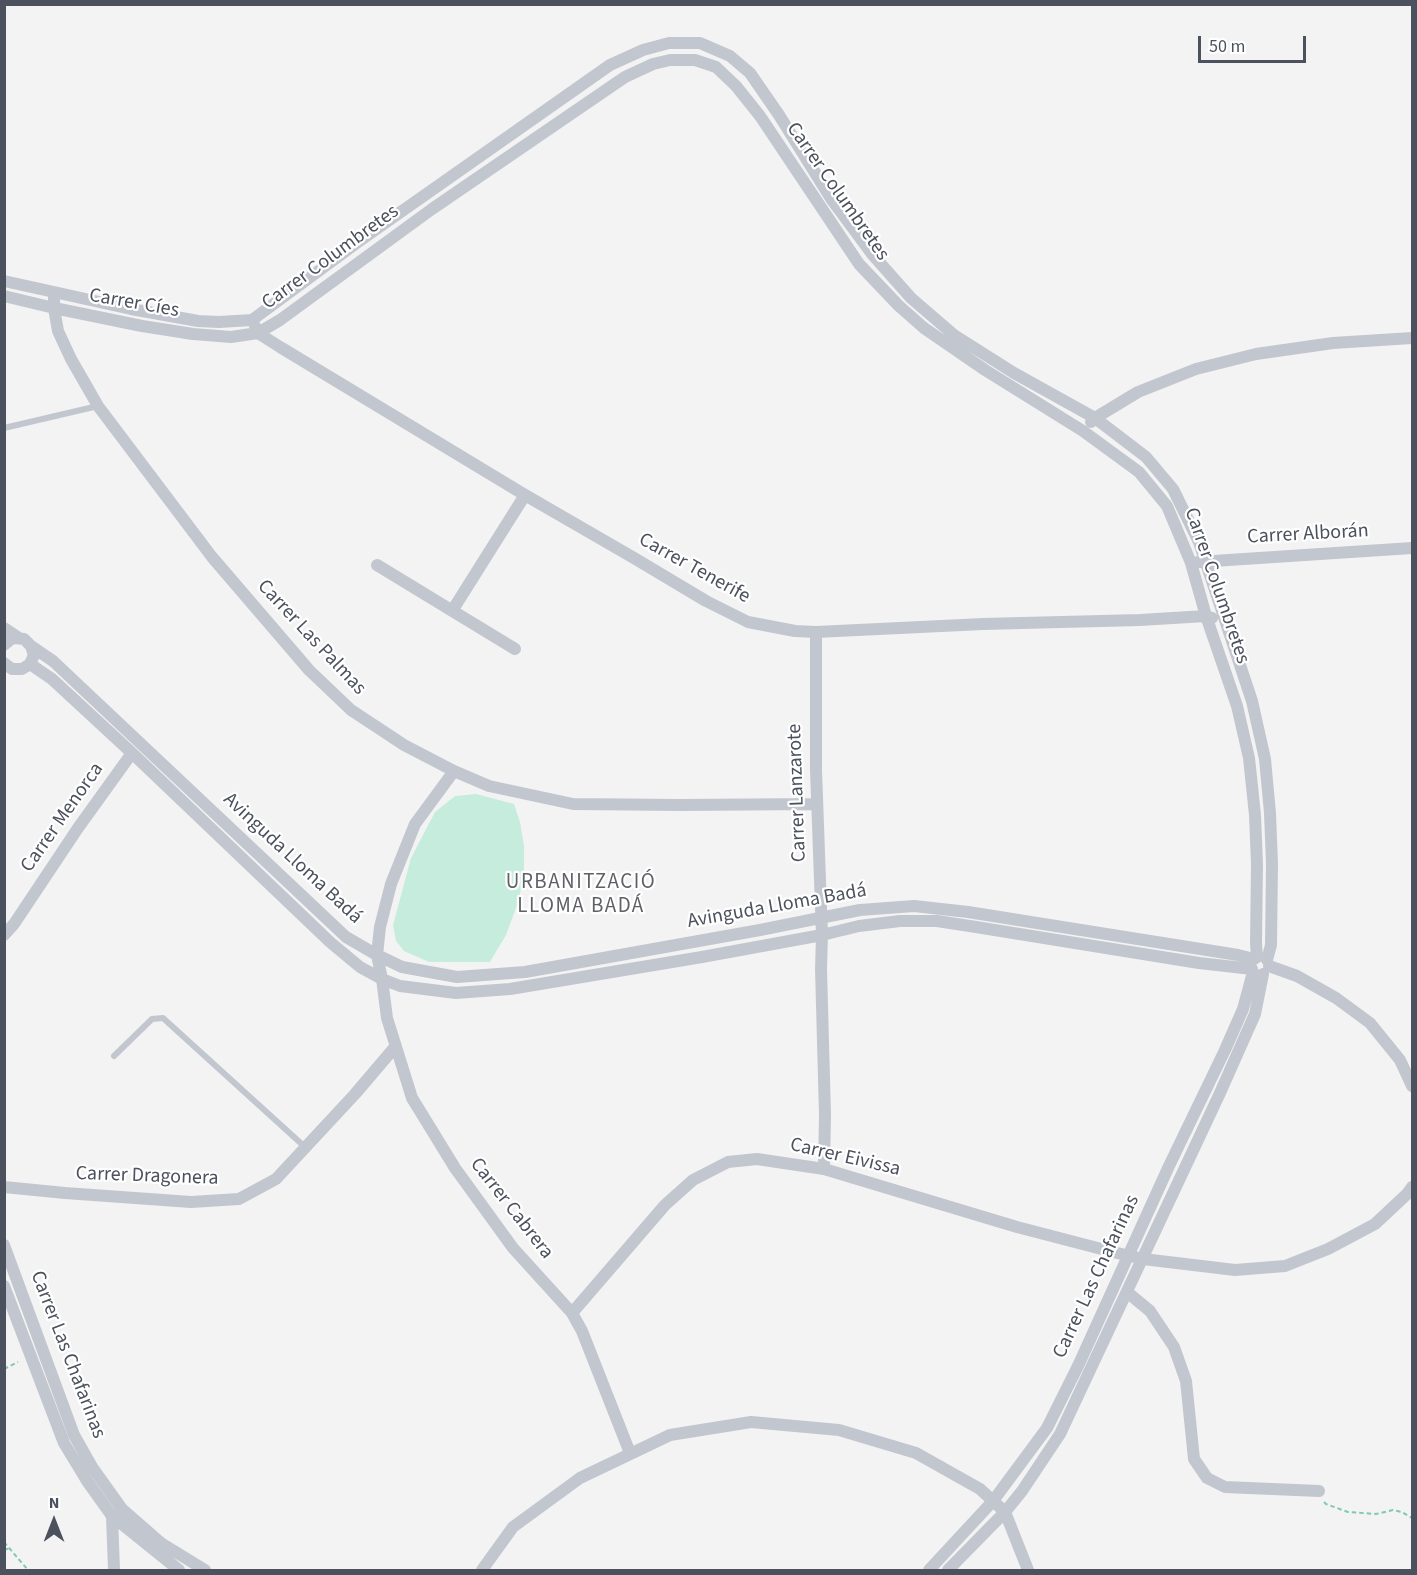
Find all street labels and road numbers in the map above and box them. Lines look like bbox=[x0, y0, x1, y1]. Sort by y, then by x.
street label: Carrer Columbretes bbox=[780, 118, 894, 266]
street label: Carrer Columbretes bbox=[258, 200, 404, 316]
street label: Carrer Cíes bbox=[87, 284, 181, 324]
street label: Carrer Columbretes bbox=[1178, 505, 1254, 667]
street label: Carrer Alborán bbox=[1247, 520, 1369, 550]
street label: Carrer Tenerife bbox=[634, 529, 754, 609]
street label: Carrer Las Palmas bbox=[251, 575, 371, 701]
street label: Carrer Lanzarote bbox=[784, 723, 812, 863]
street label: Carrer Menorca bbox=[16, 759, 110, 877]
street label: Avinguda Lloma Badá bbox=[217, 788, 367, 930]
street label: Avinguda Lloma Badá bbox=[686, 879, 868, 935]
street label: Carrer Eivissa bbox=[787, 1134, 903, 1182]
street label: Carrer Cabrera bbox=[464, 1154, 558, 1264]
street label: Carrer Dragonera bbox=[75, 1163, 219, 1191]
street label: Carrer Las Chafarinas bbox=[1049, 1192, 1145, 1362]
street label: Carrer Las Chafarinas bbox=[24, 1268, 110, 1442]

